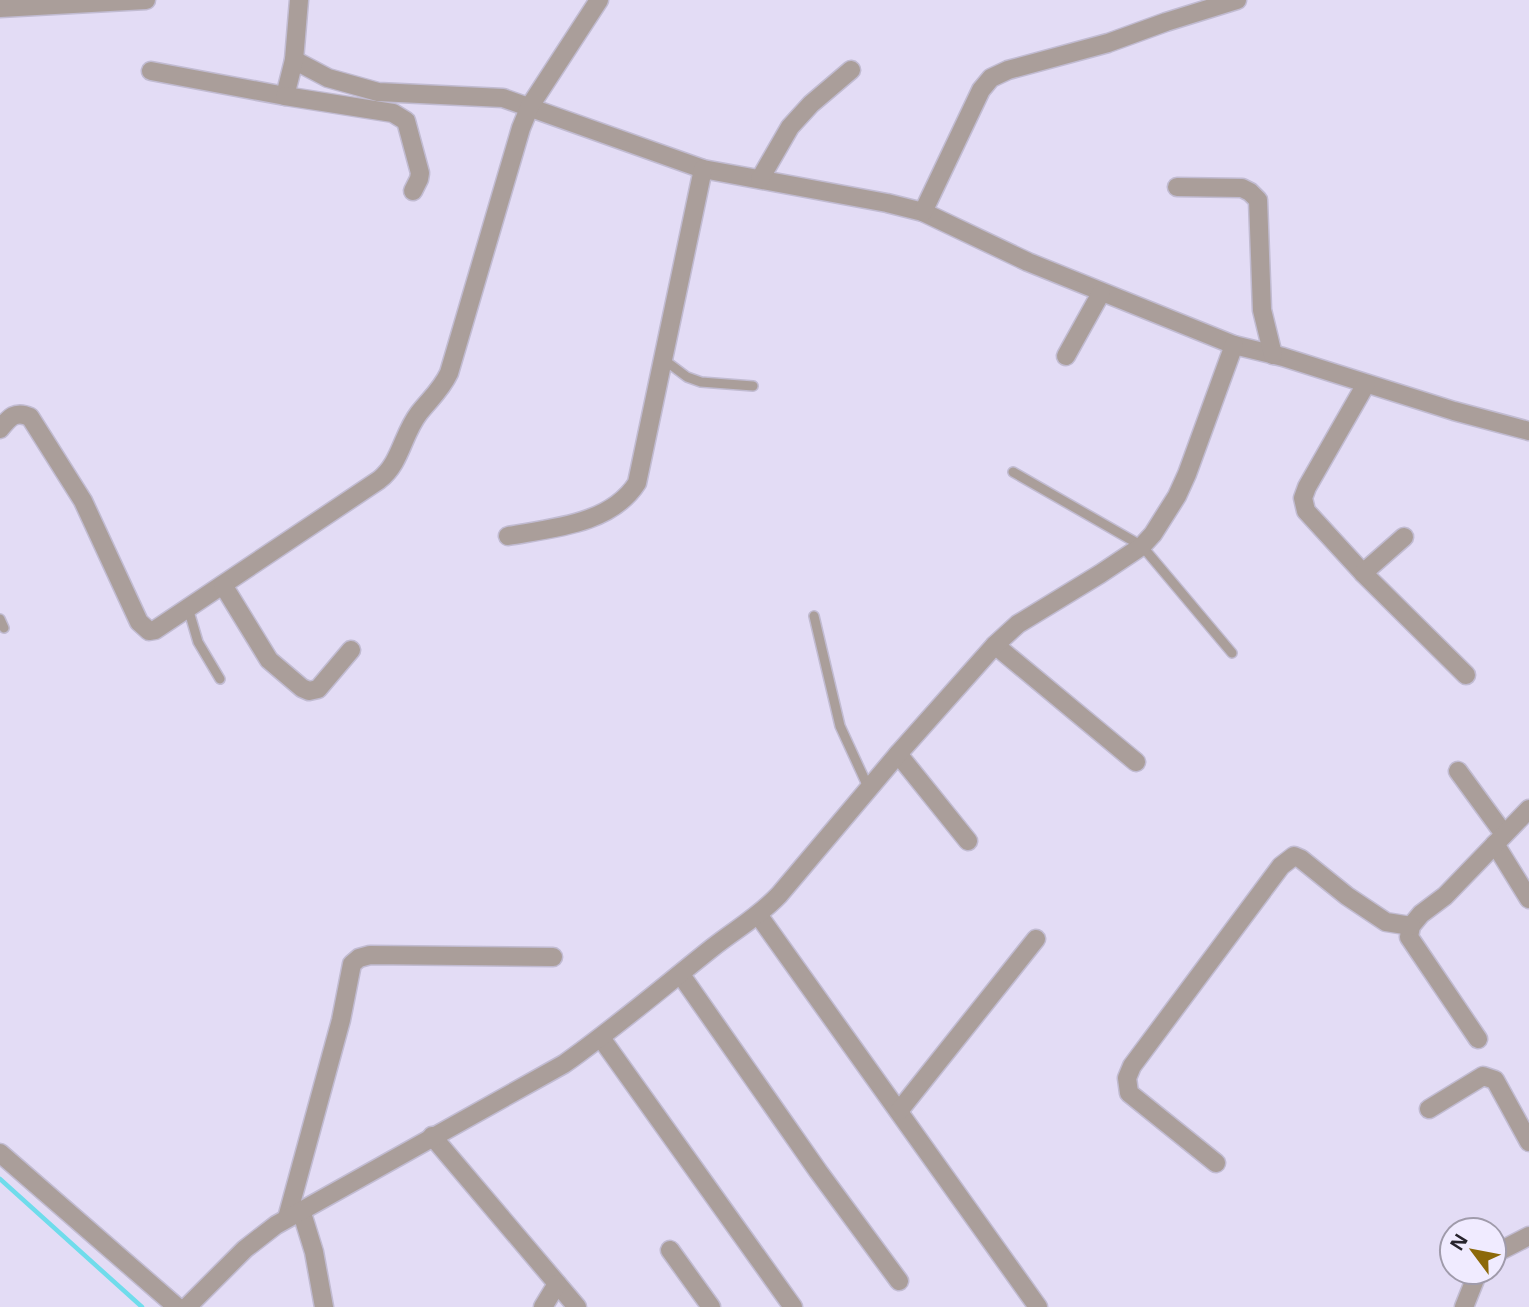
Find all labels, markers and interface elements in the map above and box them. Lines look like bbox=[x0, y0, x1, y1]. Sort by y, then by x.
north arrow bbox=[1438, 1216, 1508, 1286]
text: N bbox=[1443, 1229, 1474, 1255]

